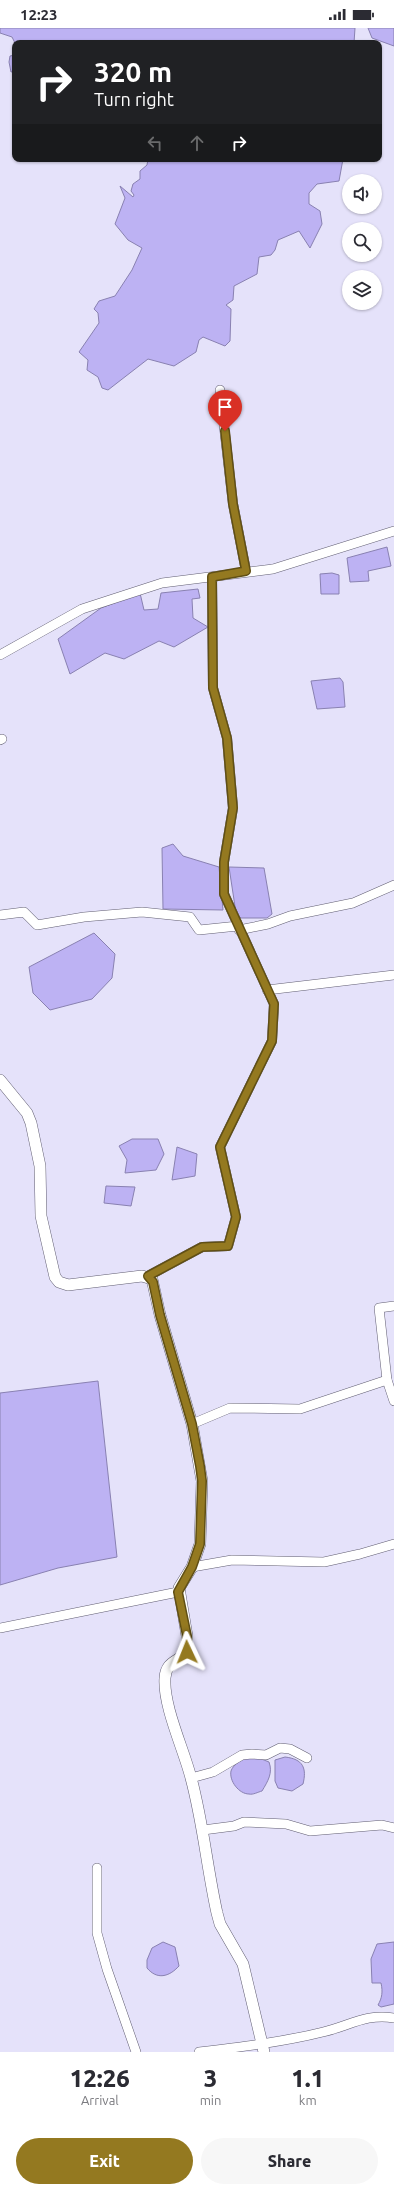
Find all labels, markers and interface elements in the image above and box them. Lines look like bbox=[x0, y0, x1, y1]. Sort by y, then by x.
text: 12:23 bbox=[20, 6, 58, 23]
icon: right bbox=[28, 56, 80, 108]
text: 320 m bbox=[94, 56, 172, 87]
text: Turn right bbox=[94, 89, 174, 109]
icon: left bbox=[144, 132, 166, 154]
icon: ahead bbox=[186, 132, 208, 154]
icon: right bbox=[228, 132, 250, 154]
map controls bbox=[342, 174, 382, 310]
button: sound bbox=[342, 174, 382, 214]
button: search bbox=[342, 222, 382, 262]
button: layers bbox=[342, 270, 382, 310]
pin bbox=[208, 390, 242, 431]
icon: arrive bbox=[214, 396, 236, 418]
position arrow bbox=[166, 1631, 208, 1673]
text: 12:26 bbox=[70, 2065, 130, 2092]
text: 3 bbox=[204, 2065, 217, 2092]
text: 1.1 bbox=[291, 2065, 324, 2092]
text: Arrival bbox=[81, 2093, 119, 2107]
text: min bbox=[200, 2093, 221, 2107]
text: km bbox=[299, 2093, 317, 2107]
button: Exit bbox=[16, 2138, 193, 2184]
button: Share bbox=[201, 2138, 378, 2184]

